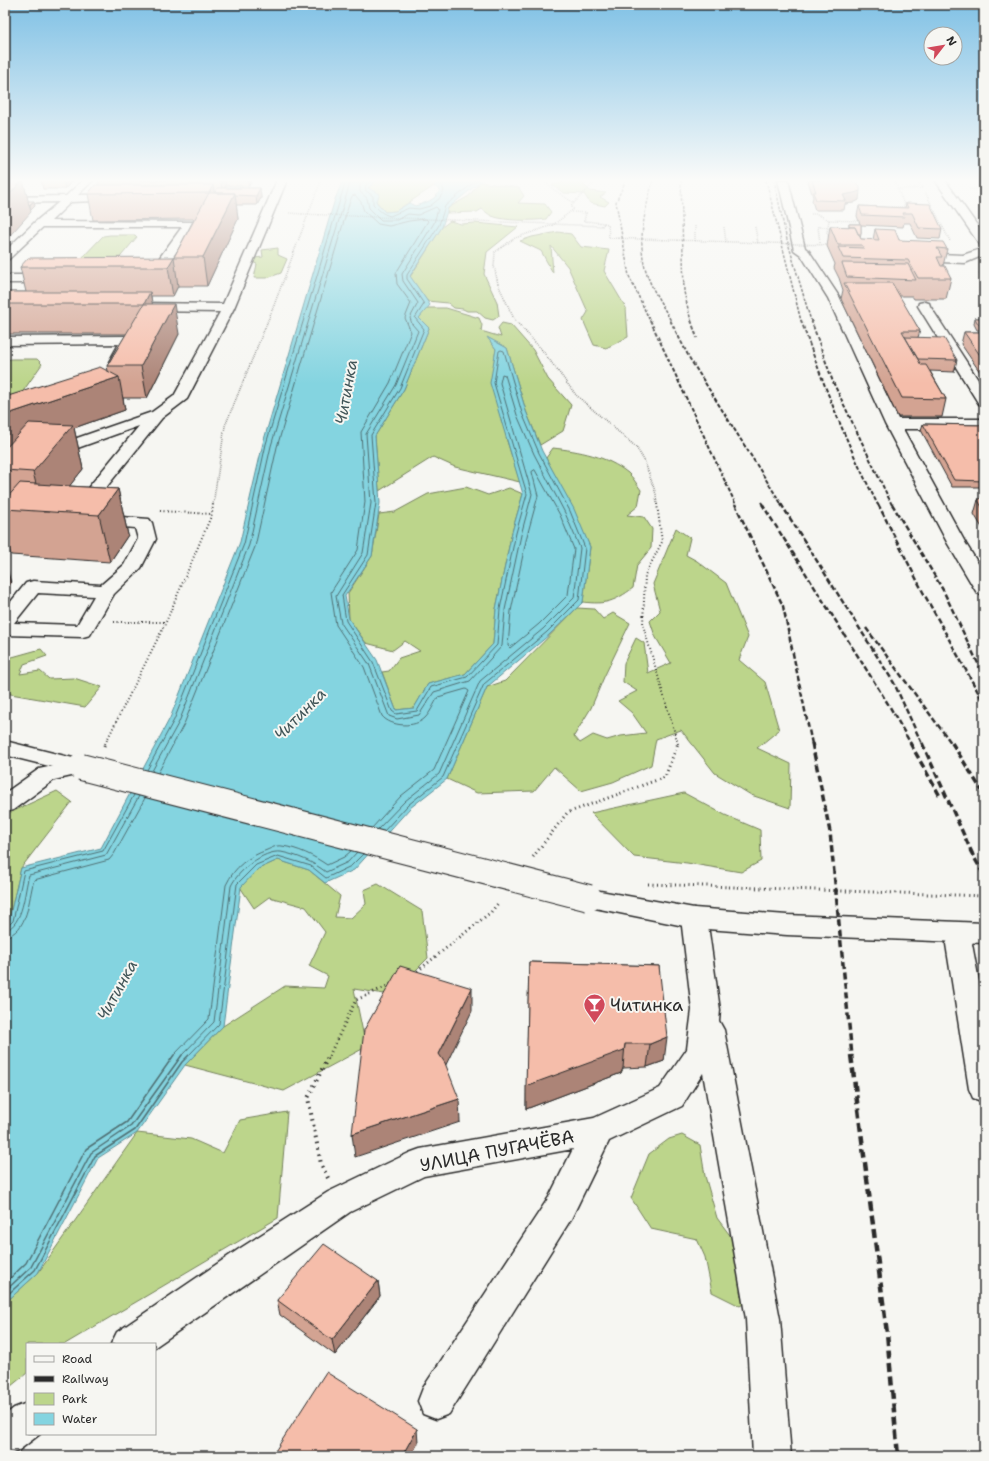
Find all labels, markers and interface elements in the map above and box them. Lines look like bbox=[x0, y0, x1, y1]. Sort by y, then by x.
north arrow bbox=[923, 26, 963, 66]
text: N bbox=[942, 34, 960, 49]
water label: Читинка bbox=[330, 358, 362, 426]
water label: Читинка bbox=[269, 683, 331, 745]
water label: Читинка bbox=[92, 956, 142, 1024]
bar icon: Читинка bbox=[581, 992, 607, 1025]
place label: Читинка bbox=[610, 993, 683, 1017]
street label: УЛИЦА ПУГАЧЁВА bbox=[418, 1124, 576, 1178]
legend bbox=[26, 1343, 156, 1435]
text: Road bbox=[62, 1351, 93, 1367]
text: Railway bbox=[62, 1371, 109, 1387]
text: Park bbox=[62, 1391, 88, 1407]
text: Water bbox=[62, 1411, 98, 1427]

